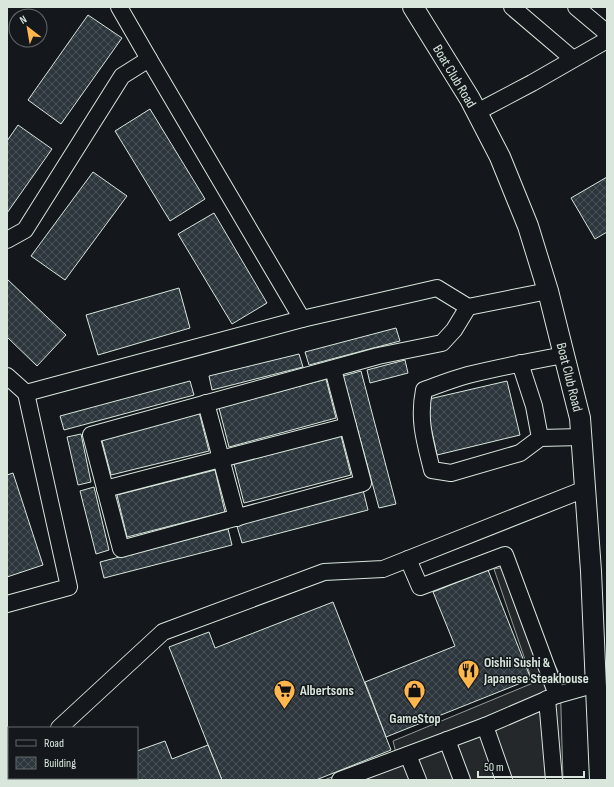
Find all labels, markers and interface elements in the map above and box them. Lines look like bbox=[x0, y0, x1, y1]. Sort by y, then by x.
north arrow bbox=[8, 8, 48, 48]
text: N bbox=[17, 13, 29, 27]
street label: Boat Club Road bbox=[429, 42, 480, 111]
street label: Boat Club Road bbox=[553, 341, 586, 414]
place label: Oishii Sushi & Japanese Steakhouse bbox=[483, 654, 589, 687]
restaurant icon: Oishii Sushi & Japanese Steakhouse bbox=[455, 657, 481, 690]
supermarket icon: Albertsons bbox=[272, 677, 298, 710]
shop icon: GameStop bbox=[402, 677, 428, 710]
place label: Albertsons bbox=[299, 682, 354, 699]
place label: GameStop bbox=[389, 710, 441, 727]
legend bbox=[8, 727, 138, 779]
text: Road bbox=[44, 736, 64, 751]
scale bar bbox=[478, 753, 584, 779]
text: Building bbox=[44, 756, 76, 771]
text: 50 m bbox=[484, 760, 504, 775]

